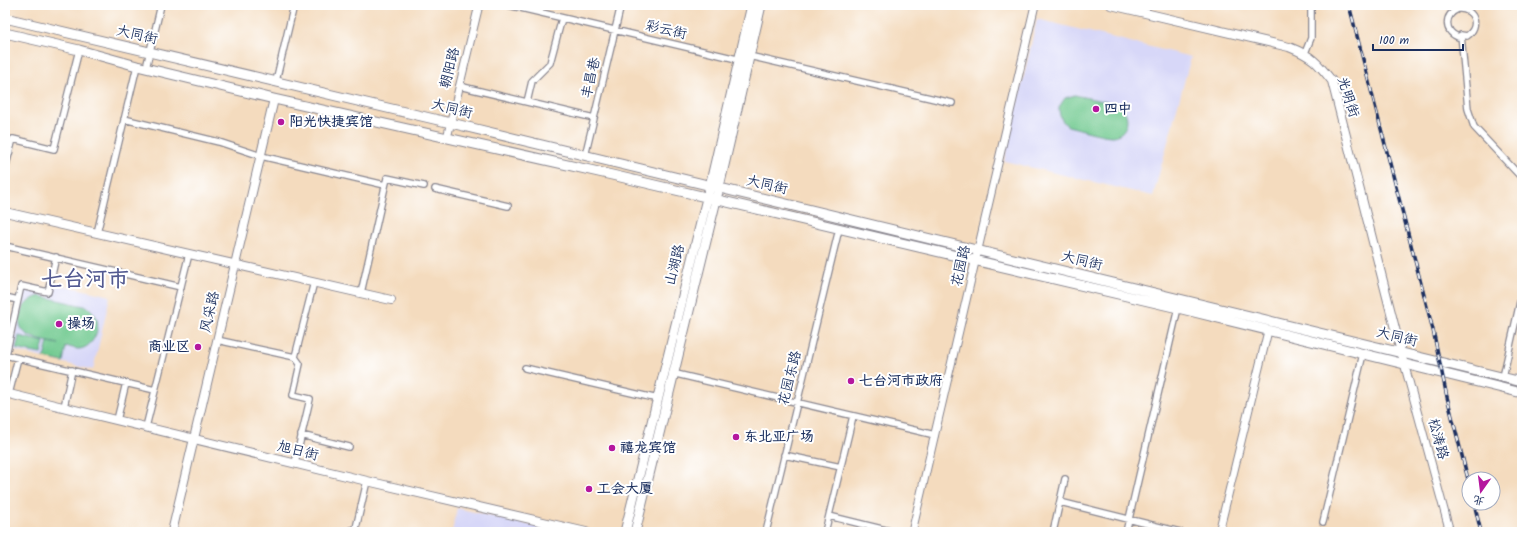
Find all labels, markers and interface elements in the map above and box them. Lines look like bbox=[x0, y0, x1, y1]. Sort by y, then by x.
street label: 彩云街 bbox=[643, 15, 689, 45]
street label: 大同街 bbox=[114, 20, 160, 50]
scale bar bbox=[1373, 26, 1463, 52]
text: 100 m bbox=[1379, 31, 1410, 50]
street label: 朝阳路 bbox=[434, 45, 466, 91]
street label: 丰昌巷 bbox=[576, 54, 607, 101]
street label: 光明街 bbox=[1331, 74, 1365, 120]
street label: 大同街 bbox=[429, 93, 475, 125]
place label: 四中 bbox=[1104, 98, 1132, 120]
marker: 四中 bbox=[1091, 104, 1101, 114]
place label: 阳光快捷宾馆 bbox=[289, 111, 373, 133]
marker: 阳光快捷宾馆 bbox=[276, 117, 286, 127]
street label: 大同街 bbox=[744, 170, 790, 200]
street label: 山湖路 bbox=[659, 242, 691, 288]
street label: 花园路 bbox=[946, 243, 976, 289]
street label: 大同街 bbox=[1059, 245, 1105, 277]
district label: 七台河市 bbox=[41, 263, 129, 298]
street label: 风采路 bbox=[195, 289, 225, 335]
place label: 操场 bbox=[67, 313, 95, 335]
marker: 操场 bbox=[54, 319, 64, 329]
street label: 大同街 bbox=[1374, 321, 1420, 353]
place label: 商业区 bbox=[148, 336, 190, 358]
marker: 商业区 bbox=[193, 342, 203, 352]
street label: 花园东路 bbox=[773, 348, 807, 408]
place label: 七台河市政府 bbox=[859, 370, 943, 392]
marker: 七台河市政府 bbox=[846, 376, 856, 386]
street label: 松涛路 bbox=[1422, 416, 1454, 462]
place label: 东北亚广场 bbox=[744, 426, 814, 448]
marker: 东北亚广场 bbox=[731, 432, 741, 442]
street label: 旭日街 bbox=[275, 435, 321, 467]
place label: 禧龙宾馆 bbox=[620, 437, 676, 459]
marker: 禧龙宾馆 bbox=[607, 443, 617, 453]
north arrow bbox=[1461, 471, 1501, 511]
place label: 工会大厦 bbox=[597, 478, 653, 500]
marker: 工会大厦 bbox=[584, 484, 594, 494]
text: 北 bbox=[1471, 490, 1486, 510]

